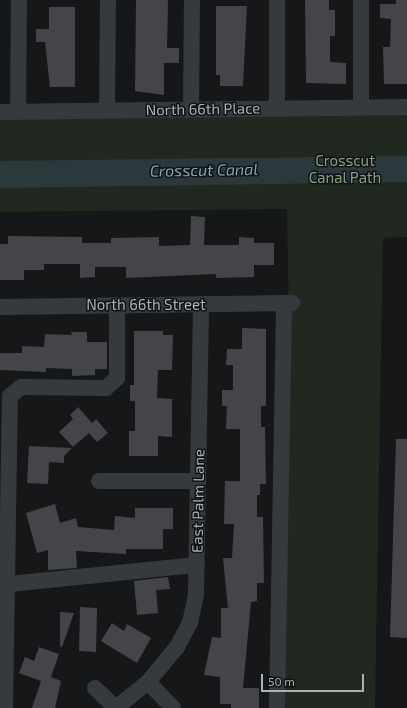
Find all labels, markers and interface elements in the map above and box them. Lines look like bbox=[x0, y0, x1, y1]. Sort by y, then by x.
street label: North 66th Place bbox=[146, 99, 260, 119]
park label: Crosscut Canal Path bbox=[309, 151, 381, 186]
water label: Crosscut Canal bbox=[150, 159, 258, 181]
street label: North 66th Street bbox=[86, 296, 206, 314]
street label: East Palm Lane bbox=[188, 449, 208, 553]
scale bar bbox=[263, 666, 366, 692]
text: 50 m bbox=[268, 674, 295, 688]

